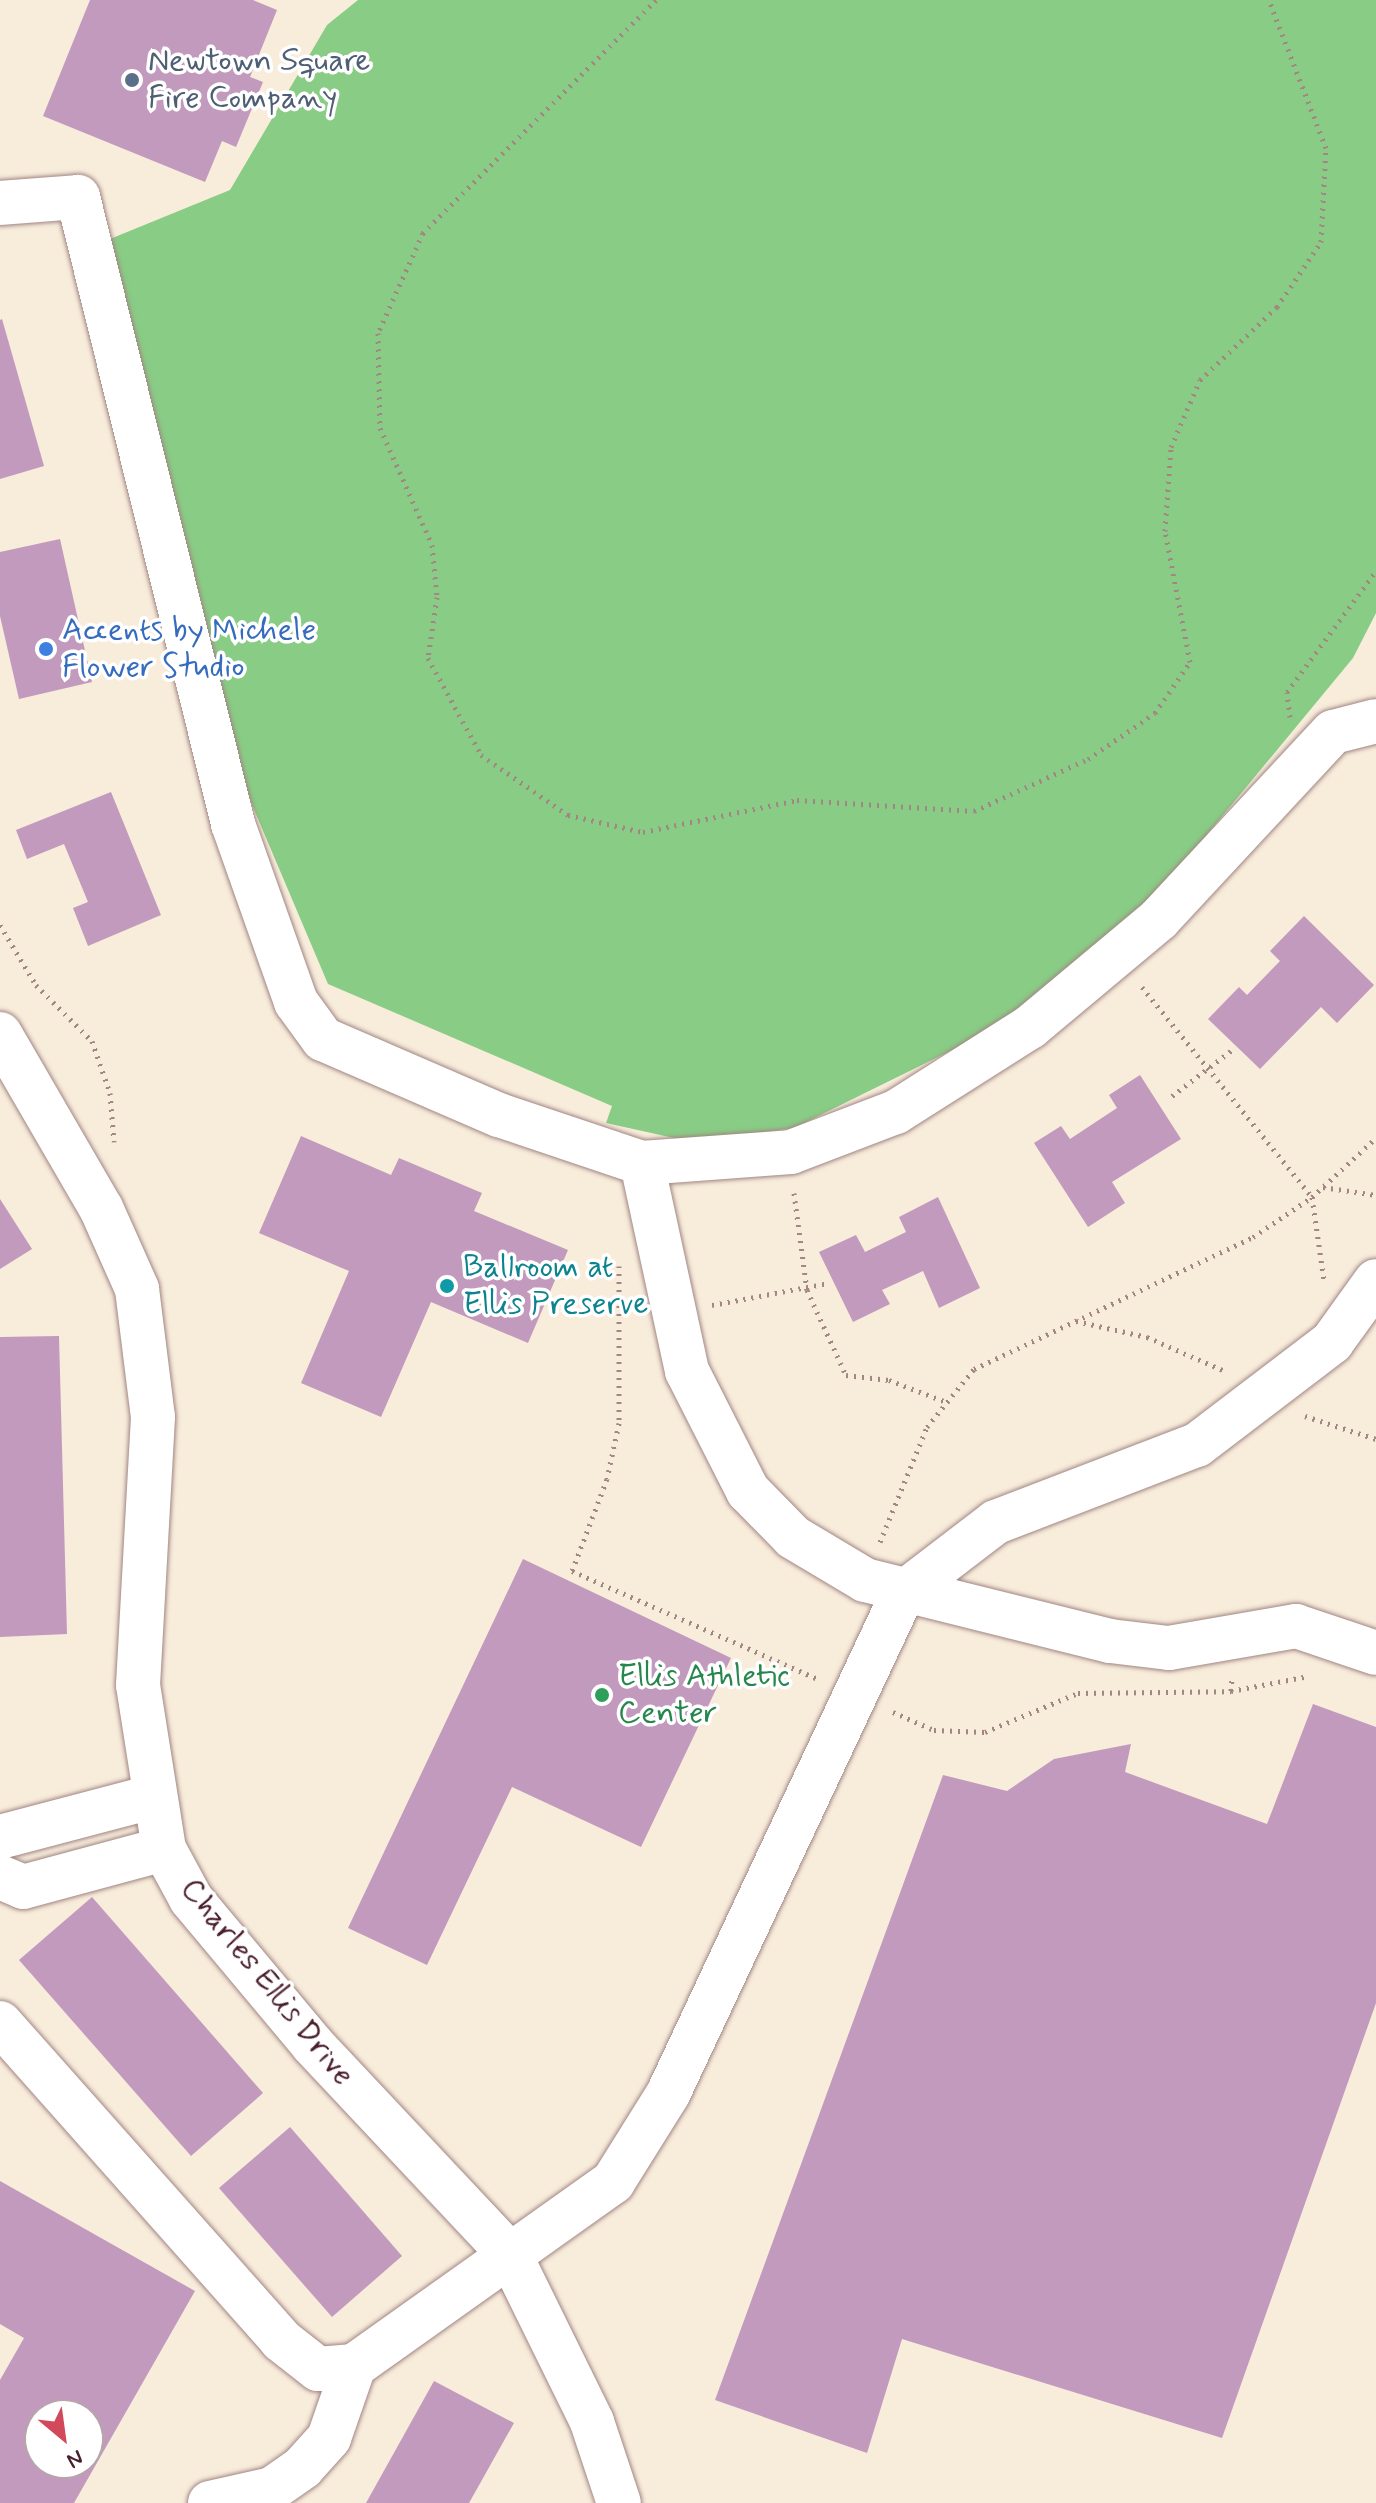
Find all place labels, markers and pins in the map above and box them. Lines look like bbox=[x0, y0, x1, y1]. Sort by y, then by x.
place label: Newtown Square Fire Company bbox=[148, 43, 375, 118]
marker: Newtown Square Fire Company bbox=[123, 71, 141, 89]
place label: Accents by Michele Flower Studio bbox=[62, 612, 318, 687]
marker: Accents by Michele Flower Studio bbox=[37, 640, 55, 658]
place label: Ballroom at Ellis Preserve bbox=[463, 1249, 648, 1324]
marker: Ballroom at Ellis Preserve bbox=[438, 1277, 456, 1295]
place label: Ellis Athletic Center bbox=[618, 1658, 790, 1733]
marker: Ellis Athletic Center bbox=[593, 1686, 611, 1704]

